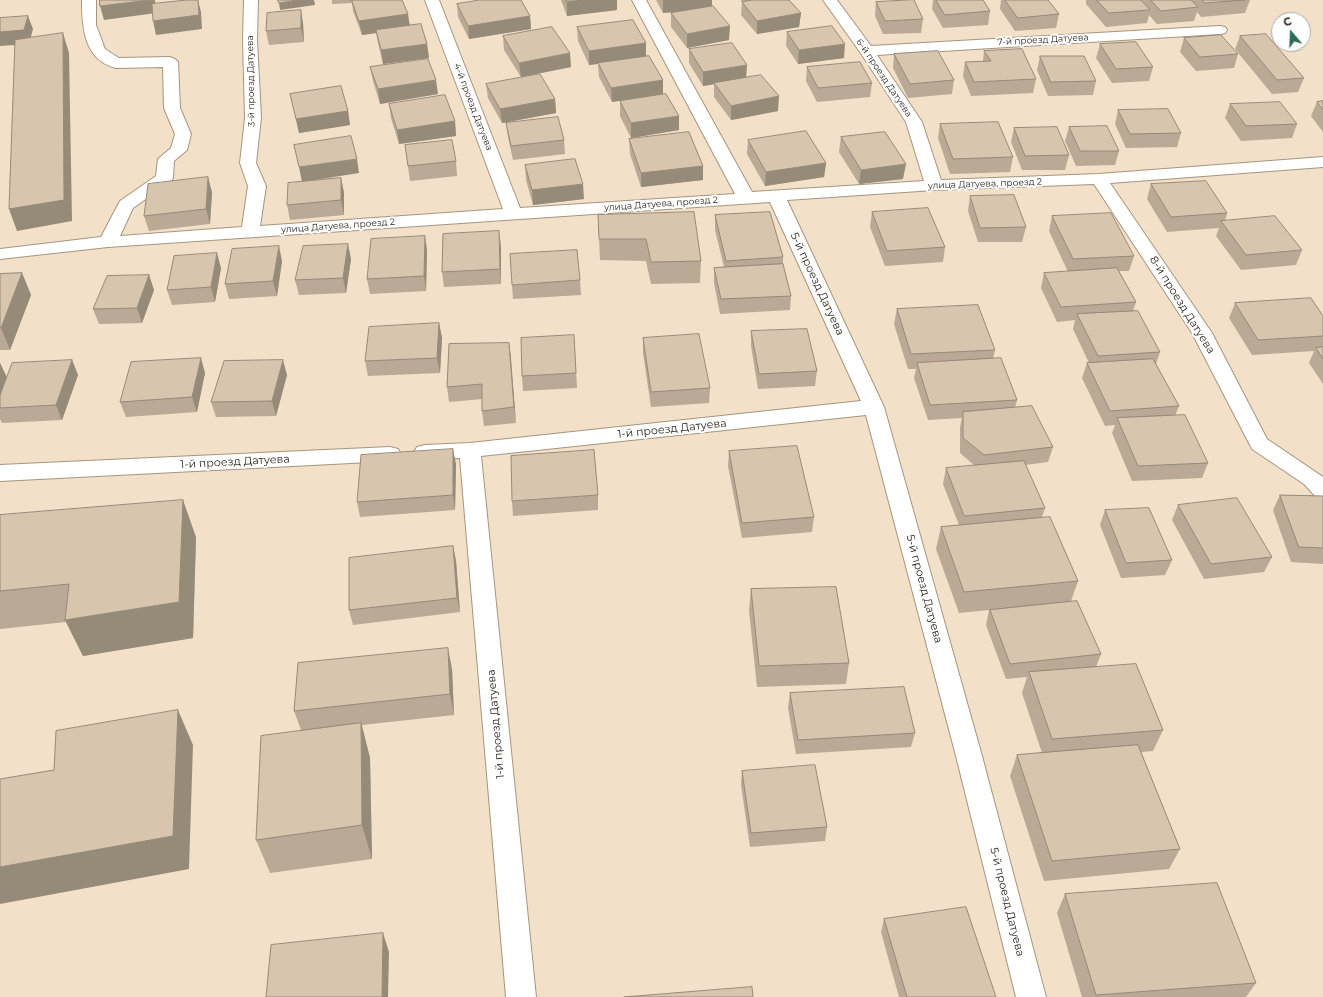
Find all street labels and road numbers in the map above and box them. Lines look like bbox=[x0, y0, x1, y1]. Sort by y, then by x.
street label: 7-й проезд Датуева bbox=[997, 32, 1089, 48]
street label: 3-й проезд Датуева bbox=[245, 35, 257, 127]
street label: 6-й проезд Датуева bbox=[854, 37, 914, 119]
street label: 4-й проезд Датуева bbox=[451, 62, 495, 152]
street label: улица Датуева, проезд 2 bbox=[928, 177, 1042, 191]
street label: улица Датуева, проезд 2 bbox=[604, 195, 718, 213]
street label: улица Датуева, проезд 2 bbox=[281, 217, 395, 235]
street label: 5-й проезд Датуева bbox=[787, 231, 847, 337]
street label: 8-й проезд Датуева bbox=[1147, 254, 1217, 356]
street label: 1-й проезд Датуева bbox=[617, 417, 727, 441]
street label: 1-й проезд Датуева bbox=[180, 453, 290, 471]
street label: 5-й проезд Датуева bbox=[903, 533, 945, 645]
street label: 1-й проезд Датуева bbox=[485, 669, 507, 779]
street label: 5-й проезд Датуева bbox=[987, 846, 1027, 958]

